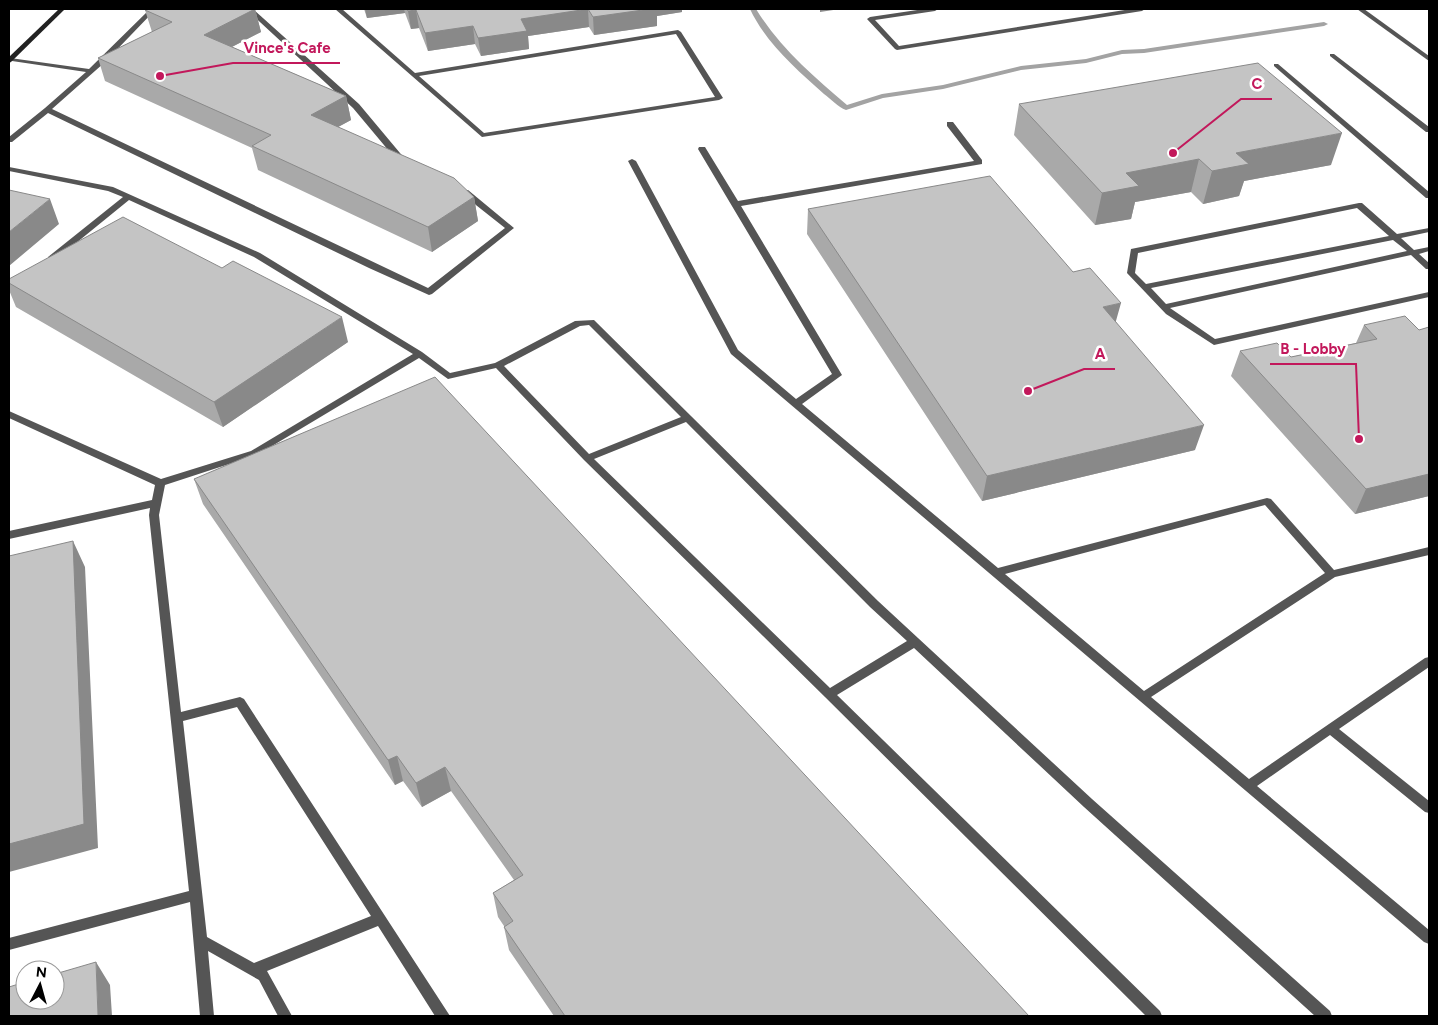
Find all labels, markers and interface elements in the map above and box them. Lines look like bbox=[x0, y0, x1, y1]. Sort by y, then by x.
callout: Vince's Cafe bbox=[233, 33, 340, 63]
text: Vince's Cafe bbox=[244, 39, 331, 57]
callout: C bbox=[1241, 69, 1272, 99]
text: C bbox=[1252, 75, 1263, 93]
callout: B - Lobby bbox=[1270, 334, 1356, 364]
callout: A bbox=[1084, 339, 1115, 369]
text: B - Lobby bbox=[1280, 340, 1346, 358]
text: A bbox=[1095, 345, 1106, 363]
north arrow bbox=[15, 960, 65, 1010]
text: N bbox=[35, 964, 48, 982]

